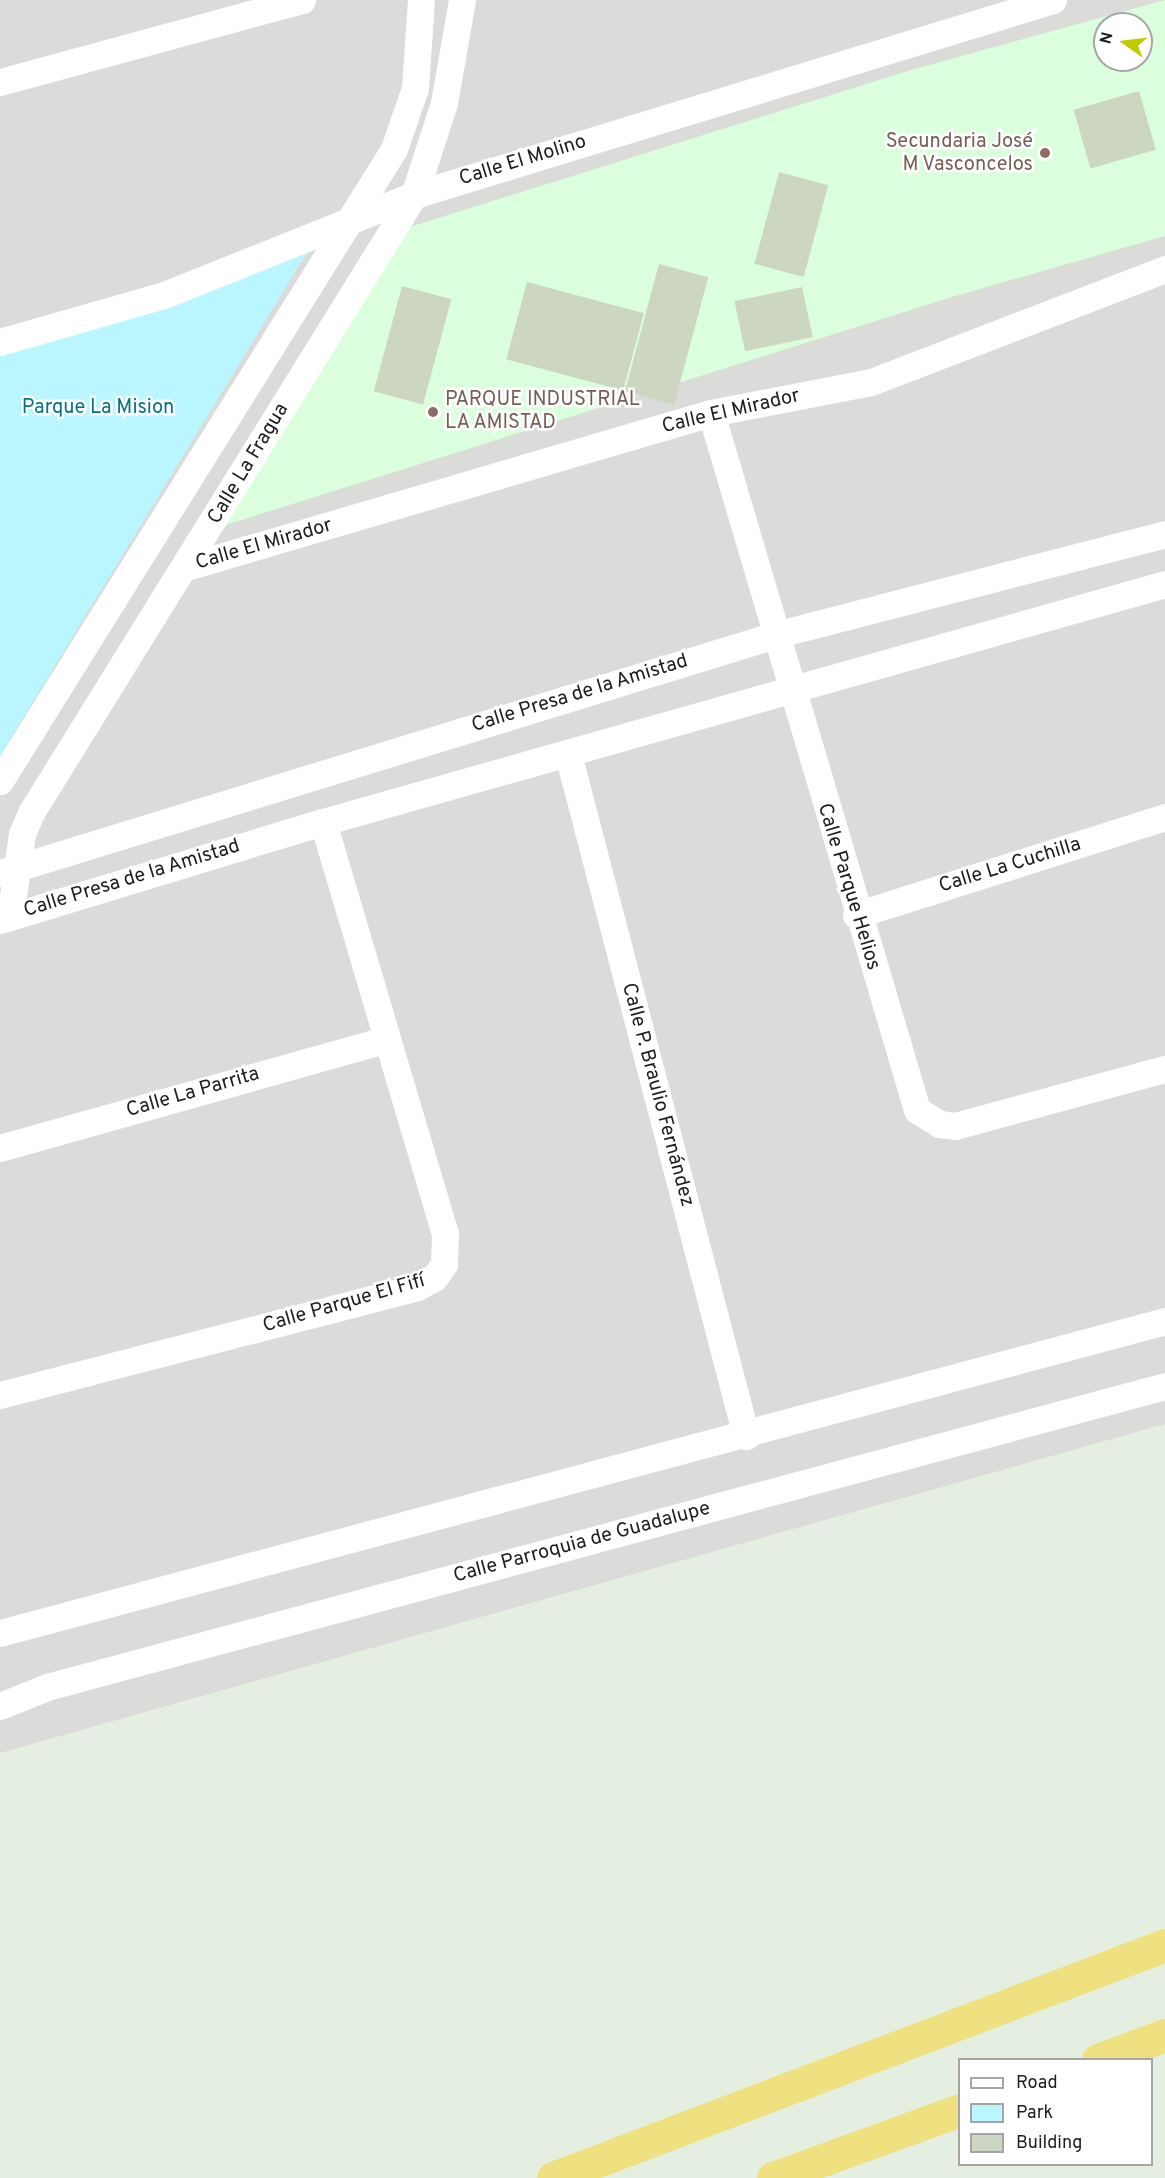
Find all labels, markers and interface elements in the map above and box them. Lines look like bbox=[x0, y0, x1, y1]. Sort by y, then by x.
north arrow bbox=[1093, 12, 1153, 72]
text: N bbox=[1096, 30, 1119, 46]
street label: Calle El Molino bbox=[457, 130, 589, 192]
place label: Secundaria José M Vasconcelos bbox=[886, 130, 1033, 177]
marker: Secundaria José M Vasconcelos bbox=[1038, 146, 1052, 160]
street label: Calle El Mirador bbox=[660, 384, 802, 440]
place label: PARQUE INDUSTRIAL LA AMISTAD bbox=[445, 388, 640, 435]
park label: Parque La Mision bbox=[22, 396, 174, 420]
street label: Calle La Fragua bbox=[203, 399, 295, 529]
marker: PARQUE INDUSTRIAL LA AMISTAD bbox=[426, 405, 440, 419]
street label: Calle El Mirador bbox=[193, 514, 335, 576]
street label: Calle Presa de la Amistad bbox=[469, 650, 691, 738]
street label: Calle Parque Helios bbox=[811, 801, 885, 973]
street label: Calle La Cuchilla bbox=[936, 833, 1084, 899]
street label: Calle Presa de la Amistad bbox=[21, 835, 243, 923]
street label: Calle P. Braulio Fernández bbox=[616, 981, 698, 1209]
street label: Calle La Parrita bbox=[124, 1063, 262, 1123]
street label: Calle Parque El Fifí bbox=[260, 1269, 428, 1339]
street label: Calle Parroquia de Guadalupe bbox=[451, 1497, 713, 1589]
legend bbox=[958, 2058, 1153, 2166]
text: Road bbox=[1016, 2072, 1058, 2095]
text: Park bbox=[1016, 2102, 1053, 2125]
text: Building bbox=[1016, 2132, 1082, 2155]

